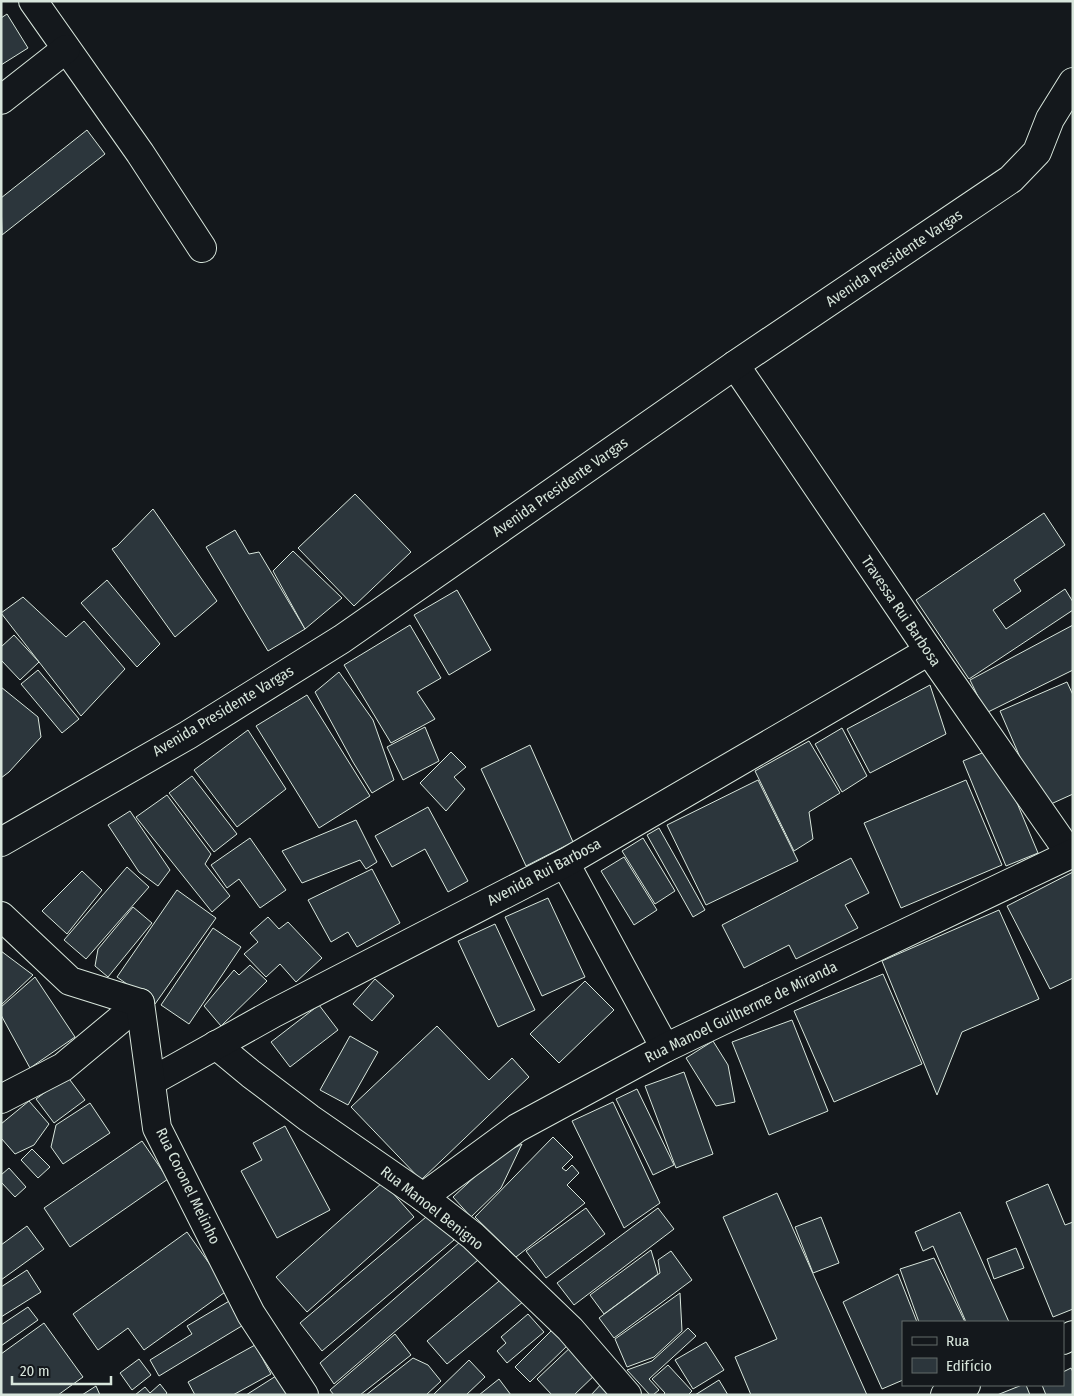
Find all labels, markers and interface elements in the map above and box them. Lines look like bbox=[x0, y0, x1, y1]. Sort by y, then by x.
street label: Avenida Presidente Vargas bbox=[822, 205, 966, 311]
street label: Avenida Presidente Vargas bbox=[489, 433, 631, 541]
street label: Travessa Rui Barbosa bbox=[857, 552, 945, 670]
street label: Avenida Presidente Vargas bbox=[149, 662, 297, 760]
street label: Avenida Rui Barbosa bbox=[484, 834, 604, 910]
street label: Rua Manoel Guilherme de Miranda bbox=[642, 958, 840, 1066]
street label: Rua Coronel Melinho bbox=[152, 1125, 224, 1247]
street label: Rua Manoel Benigno bbox=[377, 1162, 487, 1254]
legend bbox=[902, 1321, 1064, 1386]
text: Rua bbox=[946, 1332, 969, 1350]
scale bar bbox=[12, 1354, 111, 1386]
text: Edifício bbox=[946, 1357, 992, 1375]
text: 20 m bbox=[20, 1362, 50, 1380]

